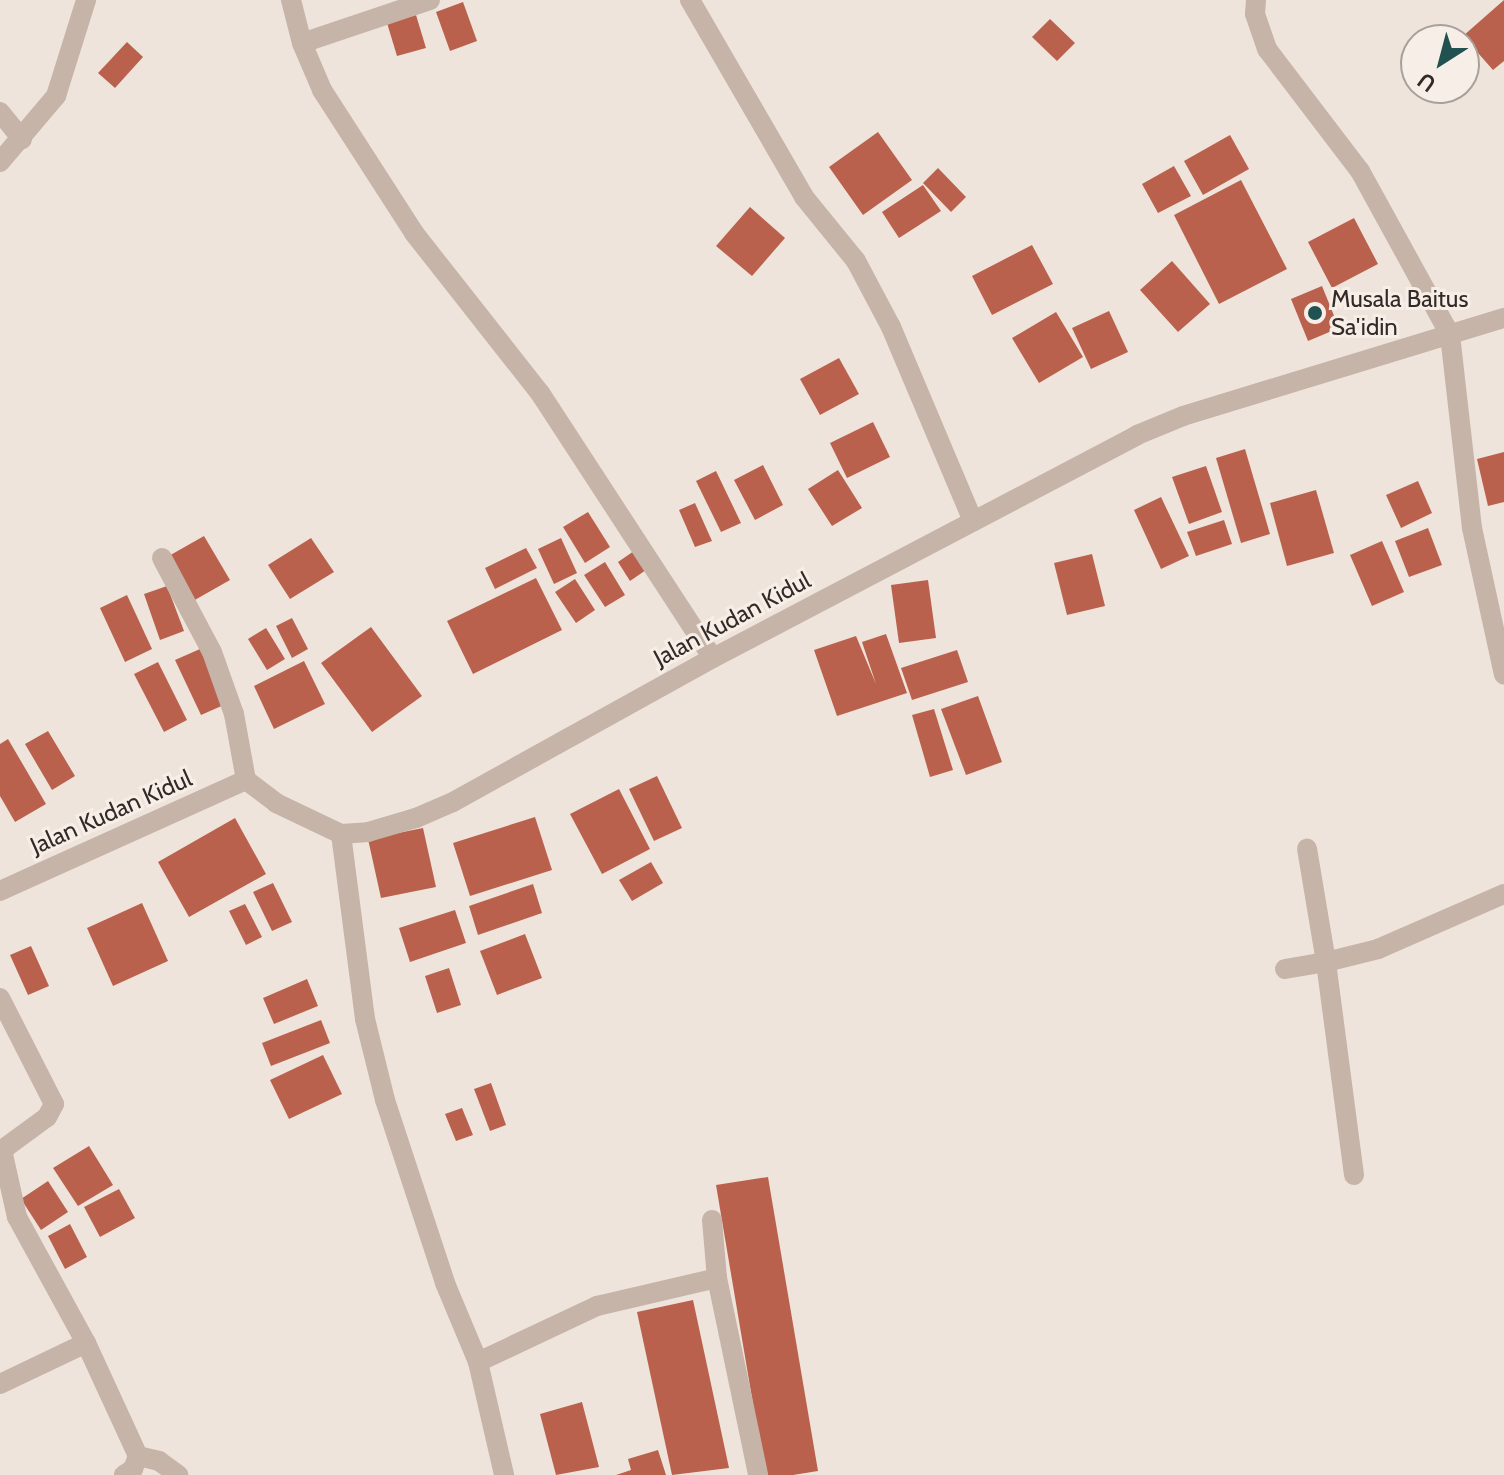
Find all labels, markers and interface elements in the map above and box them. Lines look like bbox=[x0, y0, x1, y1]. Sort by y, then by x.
north arrow bbox=[1400, 24, 1480, 104]
text: U bbox=[1412, 67, 1441, 98]
place label: Musala Baitus Sa'idin bbox=[1331, 285, 1468, 341]
marker: Musala Baitus Sa'idin bbox=[1306, 304, 1324, 322]
street label: Jalan Kudan Kidul bbox=[649, 566, 815, 672]
street label: Jalan Kudan Kidul bbox=[26, 764, 196, 860]

